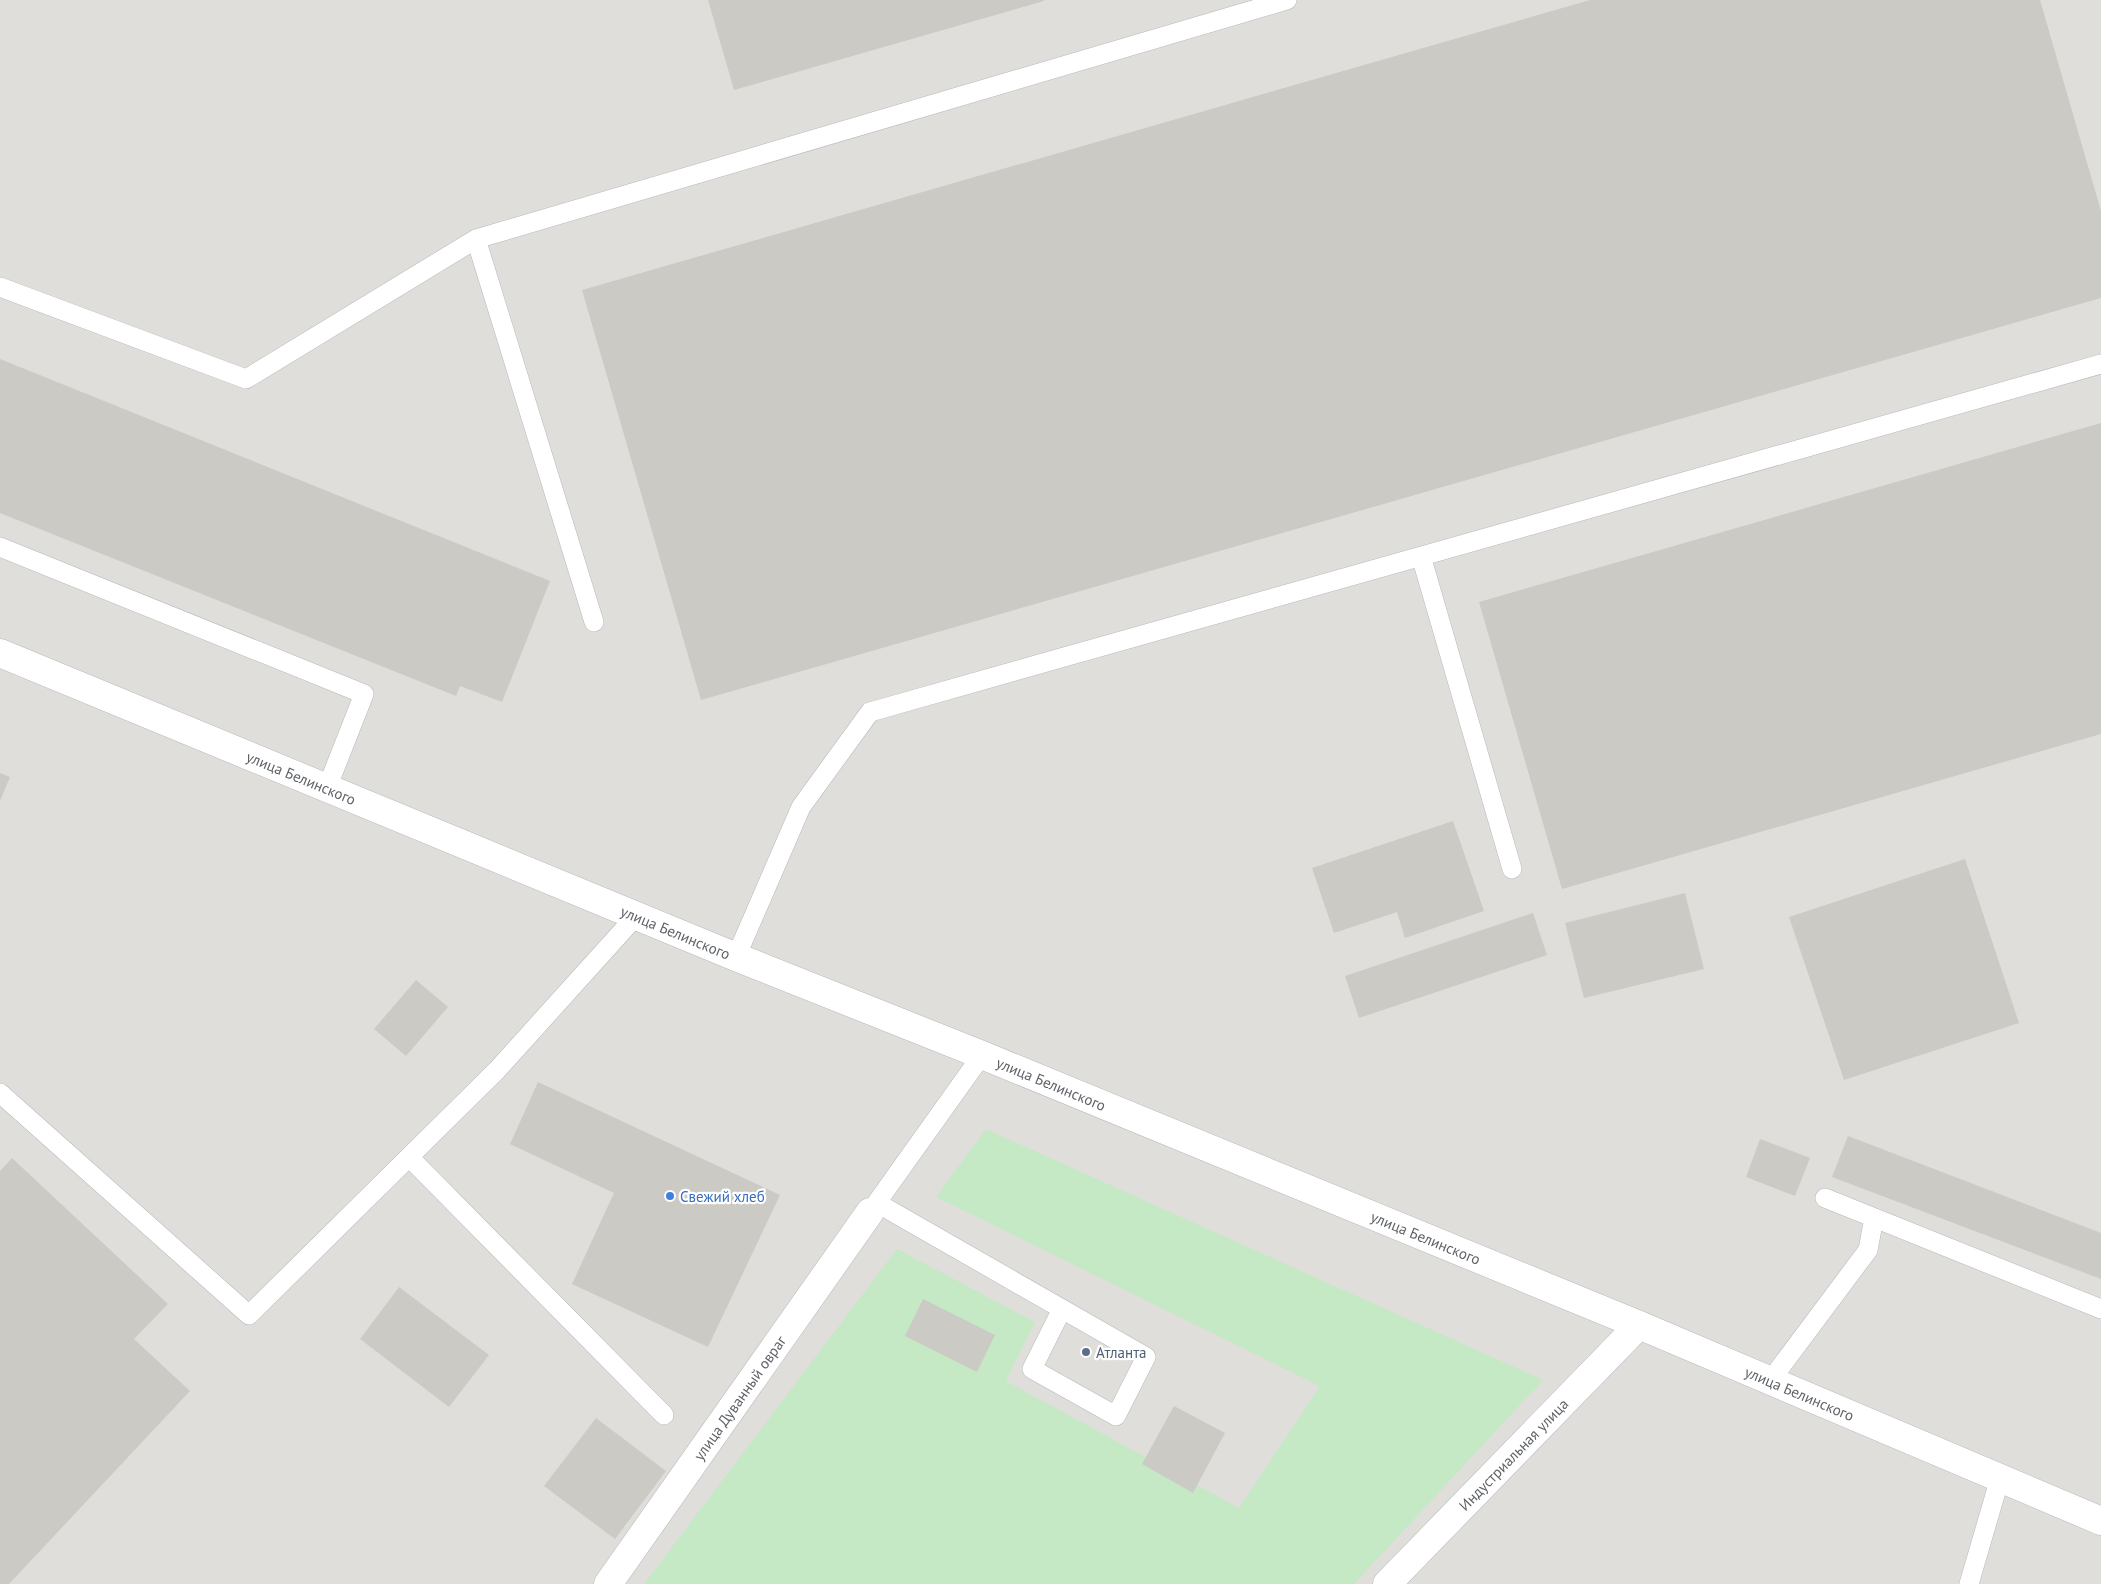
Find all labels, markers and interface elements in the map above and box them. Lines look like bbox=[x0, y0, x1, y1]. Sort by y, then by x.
street label: улица Белинского bbox=[244, 746, 359, 809]
street label: улица Белинского bbox=[618, 901, 733, 963]
street label: улица Белинского bbox=[994, 1052, 1109, 1114]
place label: Свежий хлеб bbox=[680, 1187, 765, 1206]
marker: Свежий хлеб bbox=[664, 1190, 676, 1202]
street label: улица Белинского bbox=[1368, 1206, 1484, 1268]
street label: улица Дуванный овраг bbox=[689, 1331, 790, 1464]
place label: Атланта bbox=[1096, 1343, 1147, 1362]
marker: Атланта bbox=[1080, 1346, 1092, 1358]
street label: улица Белинского bbox=[1742, 1362, 1857, 1425]
street label: Индустриальная улица bbox=[1454, 1394, 1572, 1514]

